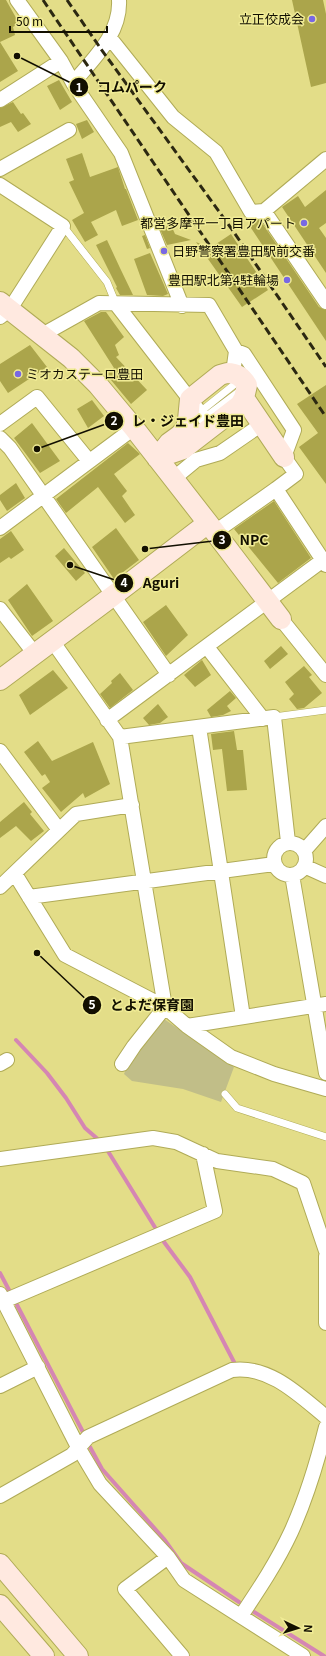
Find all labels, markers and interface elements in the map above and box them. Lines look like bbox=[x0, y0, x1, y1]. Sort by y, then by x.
scale bar bbox=[10, 8, 107, 34]
place label: 立正佼成会 bbox=[239, 9, 304, 28]
text: 50 m bbox=[16, 12, 43, 29]
marker: 立正佼成会 bbox=[307, 14, 317, 24]
callout: コムパーク bbox=[69, 74, 175, 100]
text: コムパーク bbox=[97, 76, 167, 96]
text: 1 bbox=[75, 78, 83, 95]
place label: 都営多摩平一丁目アパート bbox=[140, 213, 296, 232]
marker: 都営多摩平一丁目アパート bbox=[299, 218, 309, 228]
place label: 日野警察署豊田駅前交番 bbox=[172, 241, 315, 260]
marker: 日野警察署豊田駅前交番 bbox=[159, 246, 169, 256]
place label: 豊田駅北第4駐輪場 bbox=[168, 270, 279, 289]
marker: 豊田駅北第4駐輪場 bbox=[282, 275, 292, 285]
place label: ミオカステーロ豊田 bbox=[26, 364, 143, 383]
marker: ミオカステーロ豊田 bbox=[13, 369, 23, 379]
callout: レ・ジェイド豊田 bbox=[104, 408, 252, 434]
text: レ・ジェイド豊田 bbox=[132, 410, 244, 430]
text: 2 bbox=[110, 411, 118, 428]
callout: NPC bbox=[212, 527, 277, 553]
text: NPC bbox=[239, 529, 269, 549]
text: 3 bbox=[218, 530, 226, 547]
callout: Aguri bbox=[114, 570, 187, 596]
text: Aguri bbox=[142, 572, 179, 592]
text: 4 bbox=[120, 573, 128, 590]
callout: とよだ保育園 bbox=[82, 992, 202, 1018]
text: とよだ保育園 bbox=[110, 994, 194, 1014]
text: 5 bbox=[88, 995, 96, 1012]
north arrow bbox=[278, 1608, 318, 1648]
text: N bbox=[301, 1624, 317, 1633]

